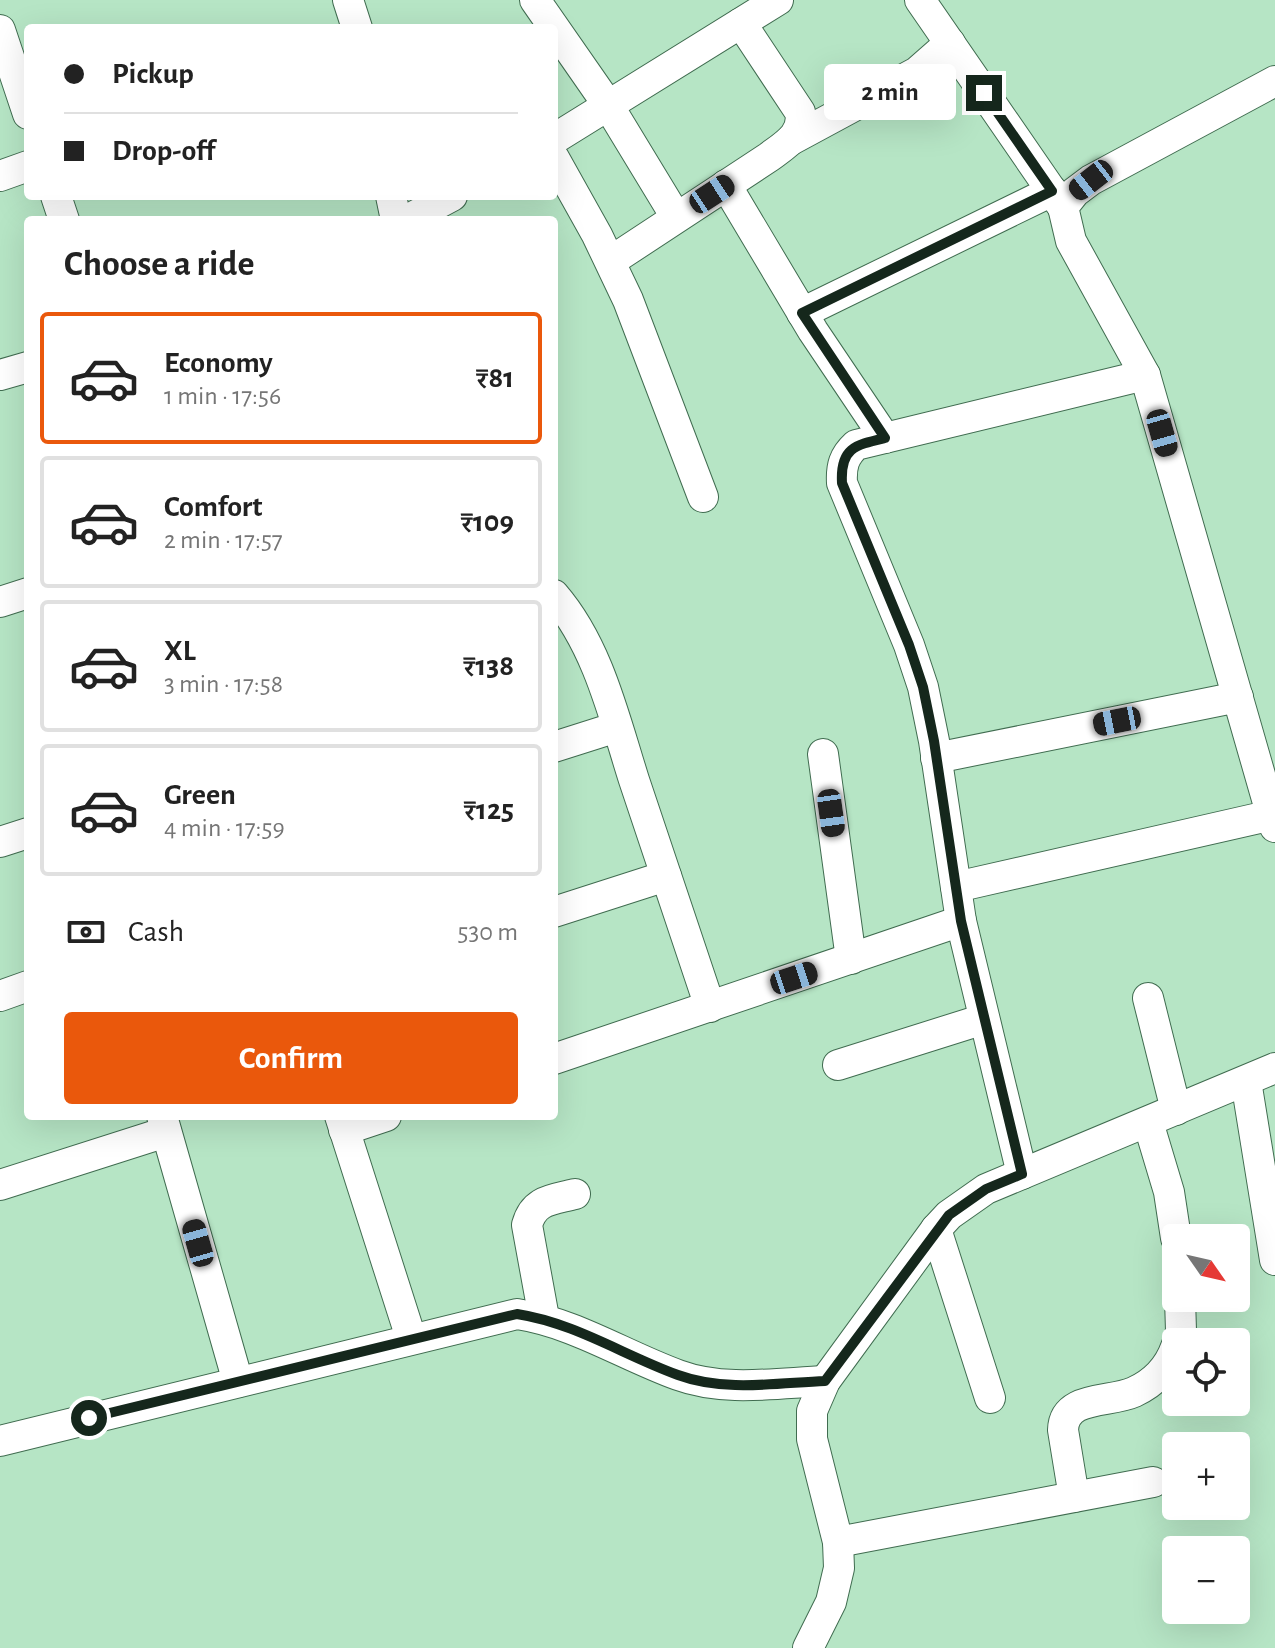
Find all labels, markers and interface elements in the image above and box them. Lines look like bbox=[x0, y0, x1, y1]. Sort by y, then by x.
text: Pickup bbox=[112, 59, 194, 89]
callout: 2 min bbox=[824, 65, 956, 121]
route end bbox=[966, 75, 1002, 111]
text: 2 min bbox=[861, 79, 919, 105]
text: Drop-off bbox=[112, 136, 215, 166]
car bbox=[1065, 156, 1117, 204]
car bbox=[685, 171, 739, 217]
text: Choose a ride bbox=[64, 246, 254, 282]
icon: car bbox=[68, 342, 140, 414]
text: Economy bbox=[164, 348, 273, 378]
text: ₹81 bbox=[476, 363, 514, 393]
text: 1 min · 17:56 bbox=[164, 383, 281, 409]
car bbox=[1144, 407, 1180, 459]
icon: car bbox=[68, 486, 140, 558]
text: Comfort bbox=[164, 492, 263, 522]
text: ₹109 bbox=[461, 507, 514, 537]
text: 2 min · 17:57 bbox=[164, 527, 283, 553]
icon: car bbox=[68, 630, 140, 702]
text: XL bbox=[164, 636, 196, 666]
text: ₹138 bbox=[463, 651, 514, 681]
text: 3 min · 17:58 bbox=[164, 671, 283, 697]
car bbox=[1091, 705, 1143, 737]
icon: car bbox=[68, 774, 140, 846]
text: Green bbox=[164, 780, 236, 810]
car bbox=[816, 788, 846, 838]
text: ₹125 bbox=[464, 795, 514, 825]
text: 4 min · 17:59 bbox=[164, 815, 285, 841]
icon: cash bbox=[64, 910, 108, 954]
text: Cash bbox=[128, 917, 184, 947]
text: 530 m bbox=[458, 919, 518, 945]
car bbox=[767, 959, 821, 997]
button: Confirm bbox=[64, 1012, 518, 1104]
car bbox=[180, 1217, 216, 1269]
north arrow bbox=[1162, 1224, 1250, 1312]
map controls bbox=[1162, 1224, 1250, 1624]
button: locate bbox=[1162, 1328, 1250, 1416]
route start bbox=[71, 1400, 107, 1436]
button: + bbox=[1162, 1432, 1250, 1520]
button: − bbox=[1162, 1536, 1250, 1624]

